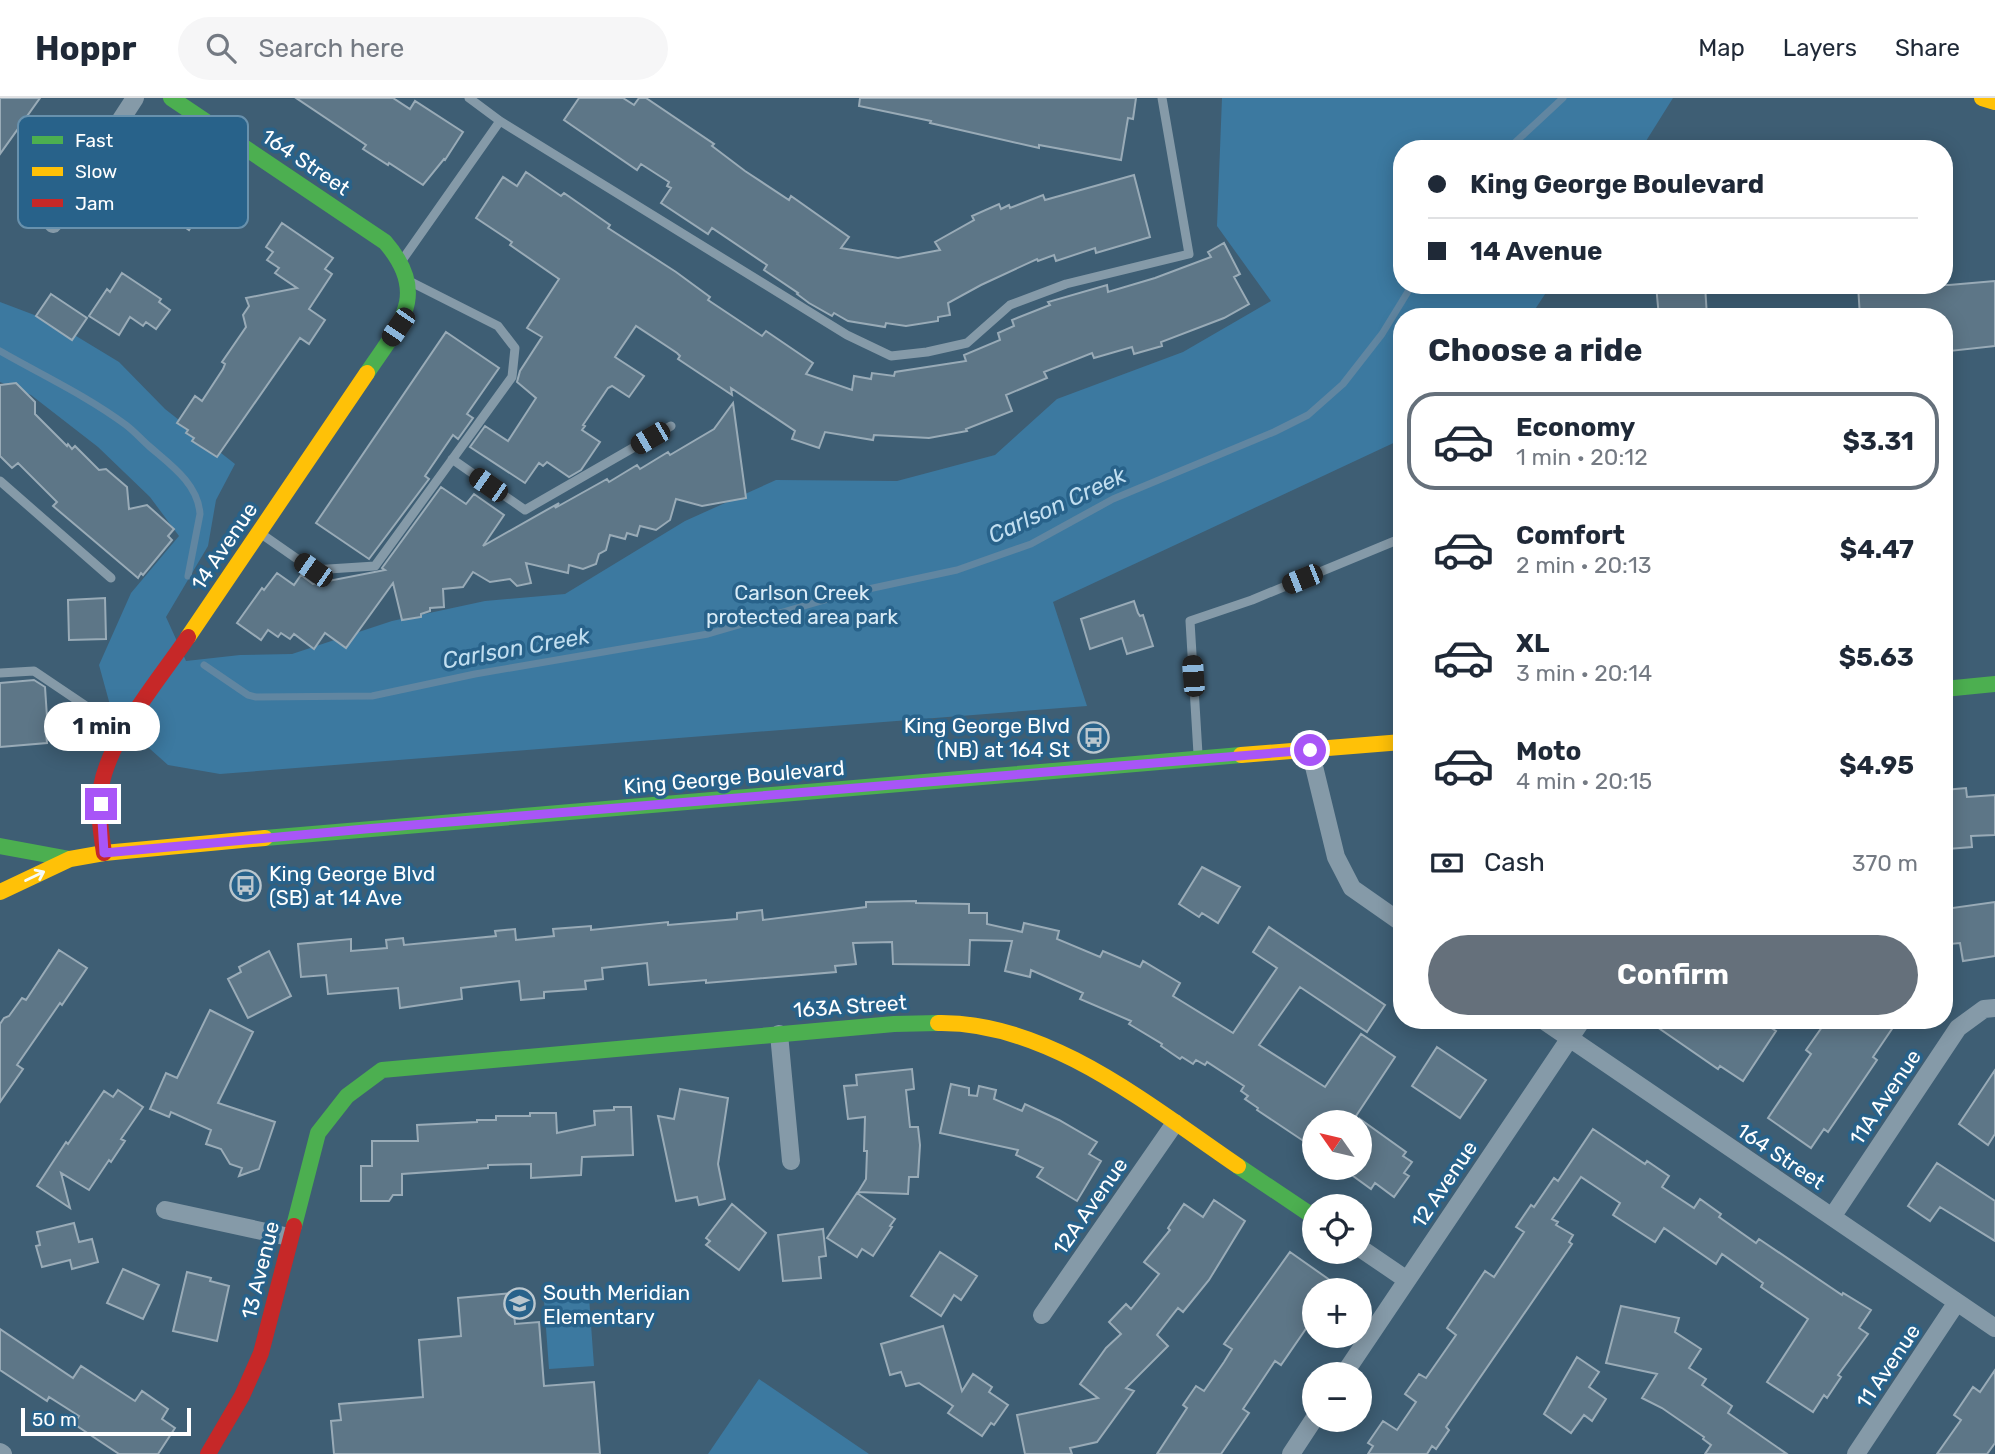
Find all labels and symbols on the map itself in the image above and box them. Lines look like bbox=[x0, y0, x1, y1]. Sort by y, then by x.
legend bbox=[18, 116, 248, 228]
street label: 164 Street bbox=[257, 124, 355, 200]
text: Fast bbox=[75, 129, 114, 152]
text: Slow bbox=[75, 160, 117, 183]
text: Jam bbox=[75, 192, 114, 215]
car bbox=[378, 304, 419, 350]
car bbox=[627, 418, 674, 458]
water label: Carlson Creek bbox=[983, 460, 1132, 549]
car bbox=[465, 464, 512, 506]
street label: 14 Avenue bbox=[186, 497, 262, 595]
car bbox=[290, 549, 337, 591]
car bbox=[1279, 561, 1326, 597]
park label: Carlson Creek protected area park bbox=[706, 580, 898, 629]
water label: Carlson Creek bbox=[440, 621, 593, 675]
car bbox=[1182, 654, 1205, 698]
callout: 1 min bbox=[43, 702, 159, 752]
place label: King George Blvd (NB) at 164 St bbox=[904, 713, 1070, 762]
bus stop icon: King George Blvd (NB) at 164 St bbox=[1076, 720, 1110, 754]
route start bbox=[1294, 734, 1326, 766]
street label: King George Boulevard bbox=[622, 755, 846, 799]
route end bbox=[85, 788, 117, 820]
place label: King George Blvd (SB) at 14 Ave bbox=[269, 861, 435, 910]
one-way arrow bbox=[24, 868, 45, 882]
bus stop icon: King George Blvd (SB) at 14 Ave bbox=[229, 868, 263, 902]
street label: 163A Street bbox=[792, 990, 908, 1022]
street label: 11A Avenue bbox=[1844, 1045, 1926, 1149]
north arrow bbox=[1302, 1110, 1372, 1180]
street label: 164 Street bbox=[1732, 1118, 1830, 1194]
street label: 12 Avenue bbox=[1406, 1136, 1482, 1232]
street label: 12A Avenue bbox=[1047, 1153, 1133, 1259]
street label: 13 Avenue bbox=[236, 1219, 284, 1321]
place label: South Meridian Elementary bbox=[543, 1280, 690, 1329]
school or university icon: South Meridian Elementary bbox=[503, 1287, 537, 1321]
street label: 11 Avenue bbox=[1851, 1319, 1925, 1413]
scale bar bbox=[21, 1405, 191, 1437]

